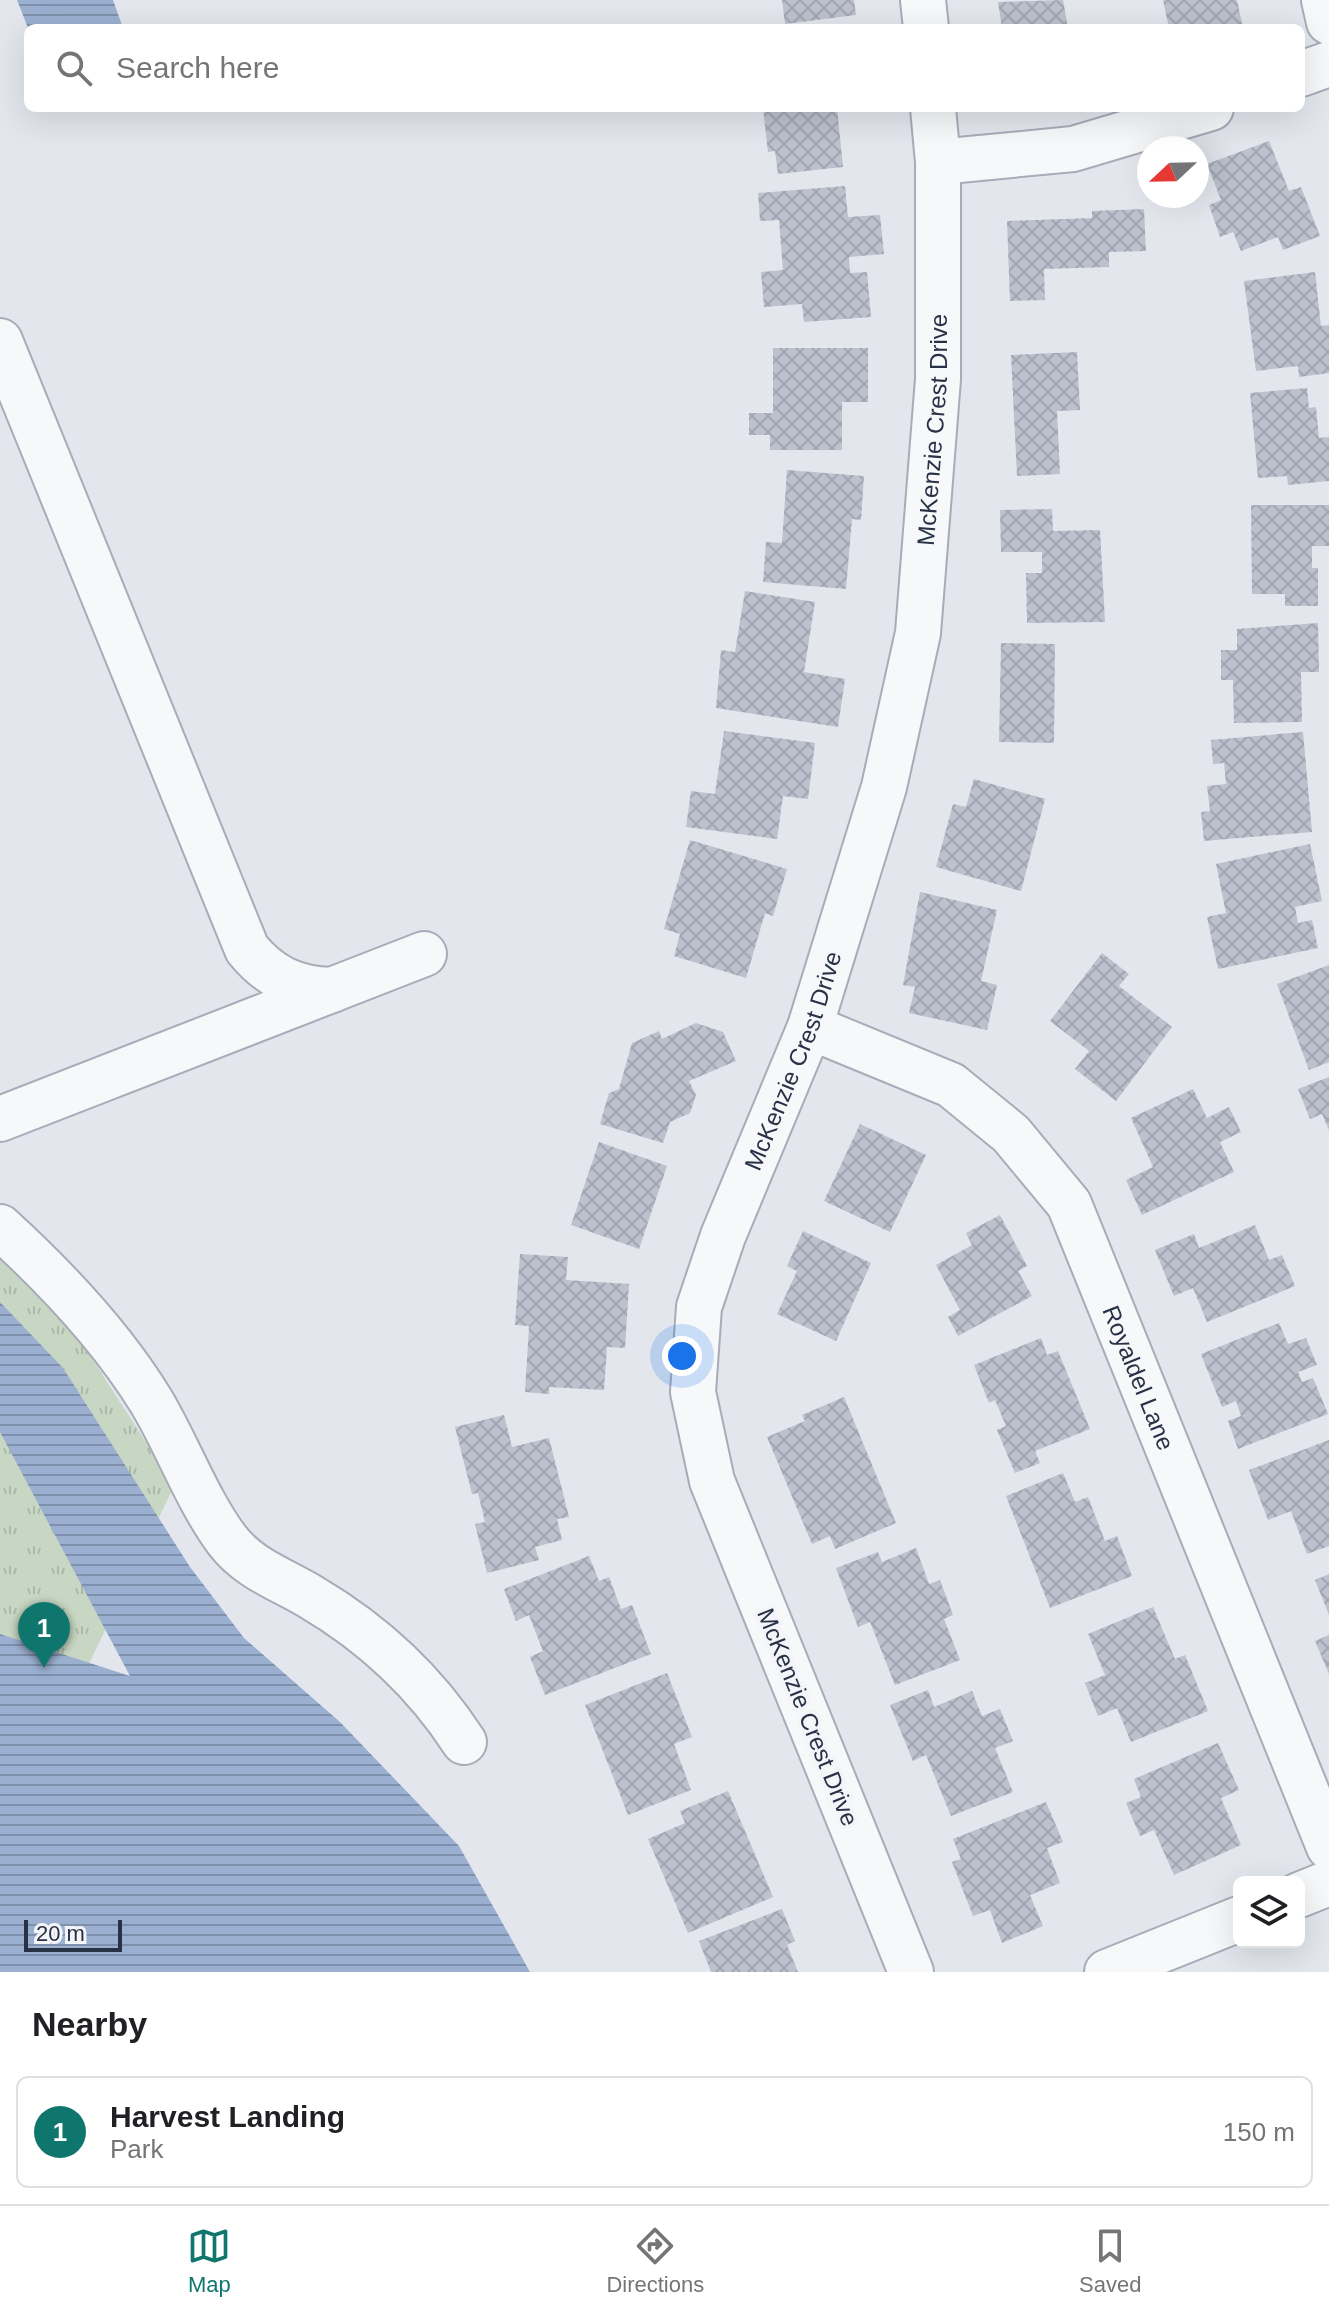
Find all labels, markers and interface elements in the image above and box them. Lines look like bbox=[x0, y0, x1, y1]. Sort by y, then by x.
search box bbox=[24, 24, 1305, 112]
icon: search bbox=[52, 46, 96, 90]
text: Search here bbox=[116, 51, 279, 84]
north arrow bbox=[1137, 136, 1209, 208]
street label: McKenzie Crest Drive bbox=[911, 314, 952, 547]
street label: McKenzie Crest Drive bbox=[739, 948, 846, 1174]
street label: Royaldel Lane bbox=[1098, 1301, 1180, 1454]
your location bbox=[662, 1336, 702, 1376]
pin: 1 bbox=[18, 1602, 70, 1668]
street label: McKenzie Crest Drive bbox=[752, 1604, 864, 1830]
map controls bbox=[1233, 1876, 1305, 1948]
button: layers bbox=[1233, 1876, 1305, 1948]
scale bar bbox=[24, 1916, 122, 1952]
text: 20 m bbox=[36, 1921, 85, 1946]
text: Nearby bbox=[32, 2005, 147, 2043]
text: Harvest Landing bbox=[110, 2100, 345, 2133]
text: 1 bbox=[53, 2117, 67, 2147]
text: 150 m bbox=[1223, 2117, 1295, 2147]
text: Park bbox=[110, 2134, 163, 2164]
tab: Map bbox=[187, 2224, 231, 2298]
tab: Directions bbox=[606, 2224, 704, 2298]
tab: Saved bbox=[1079, 2224, 1142, 2298]

